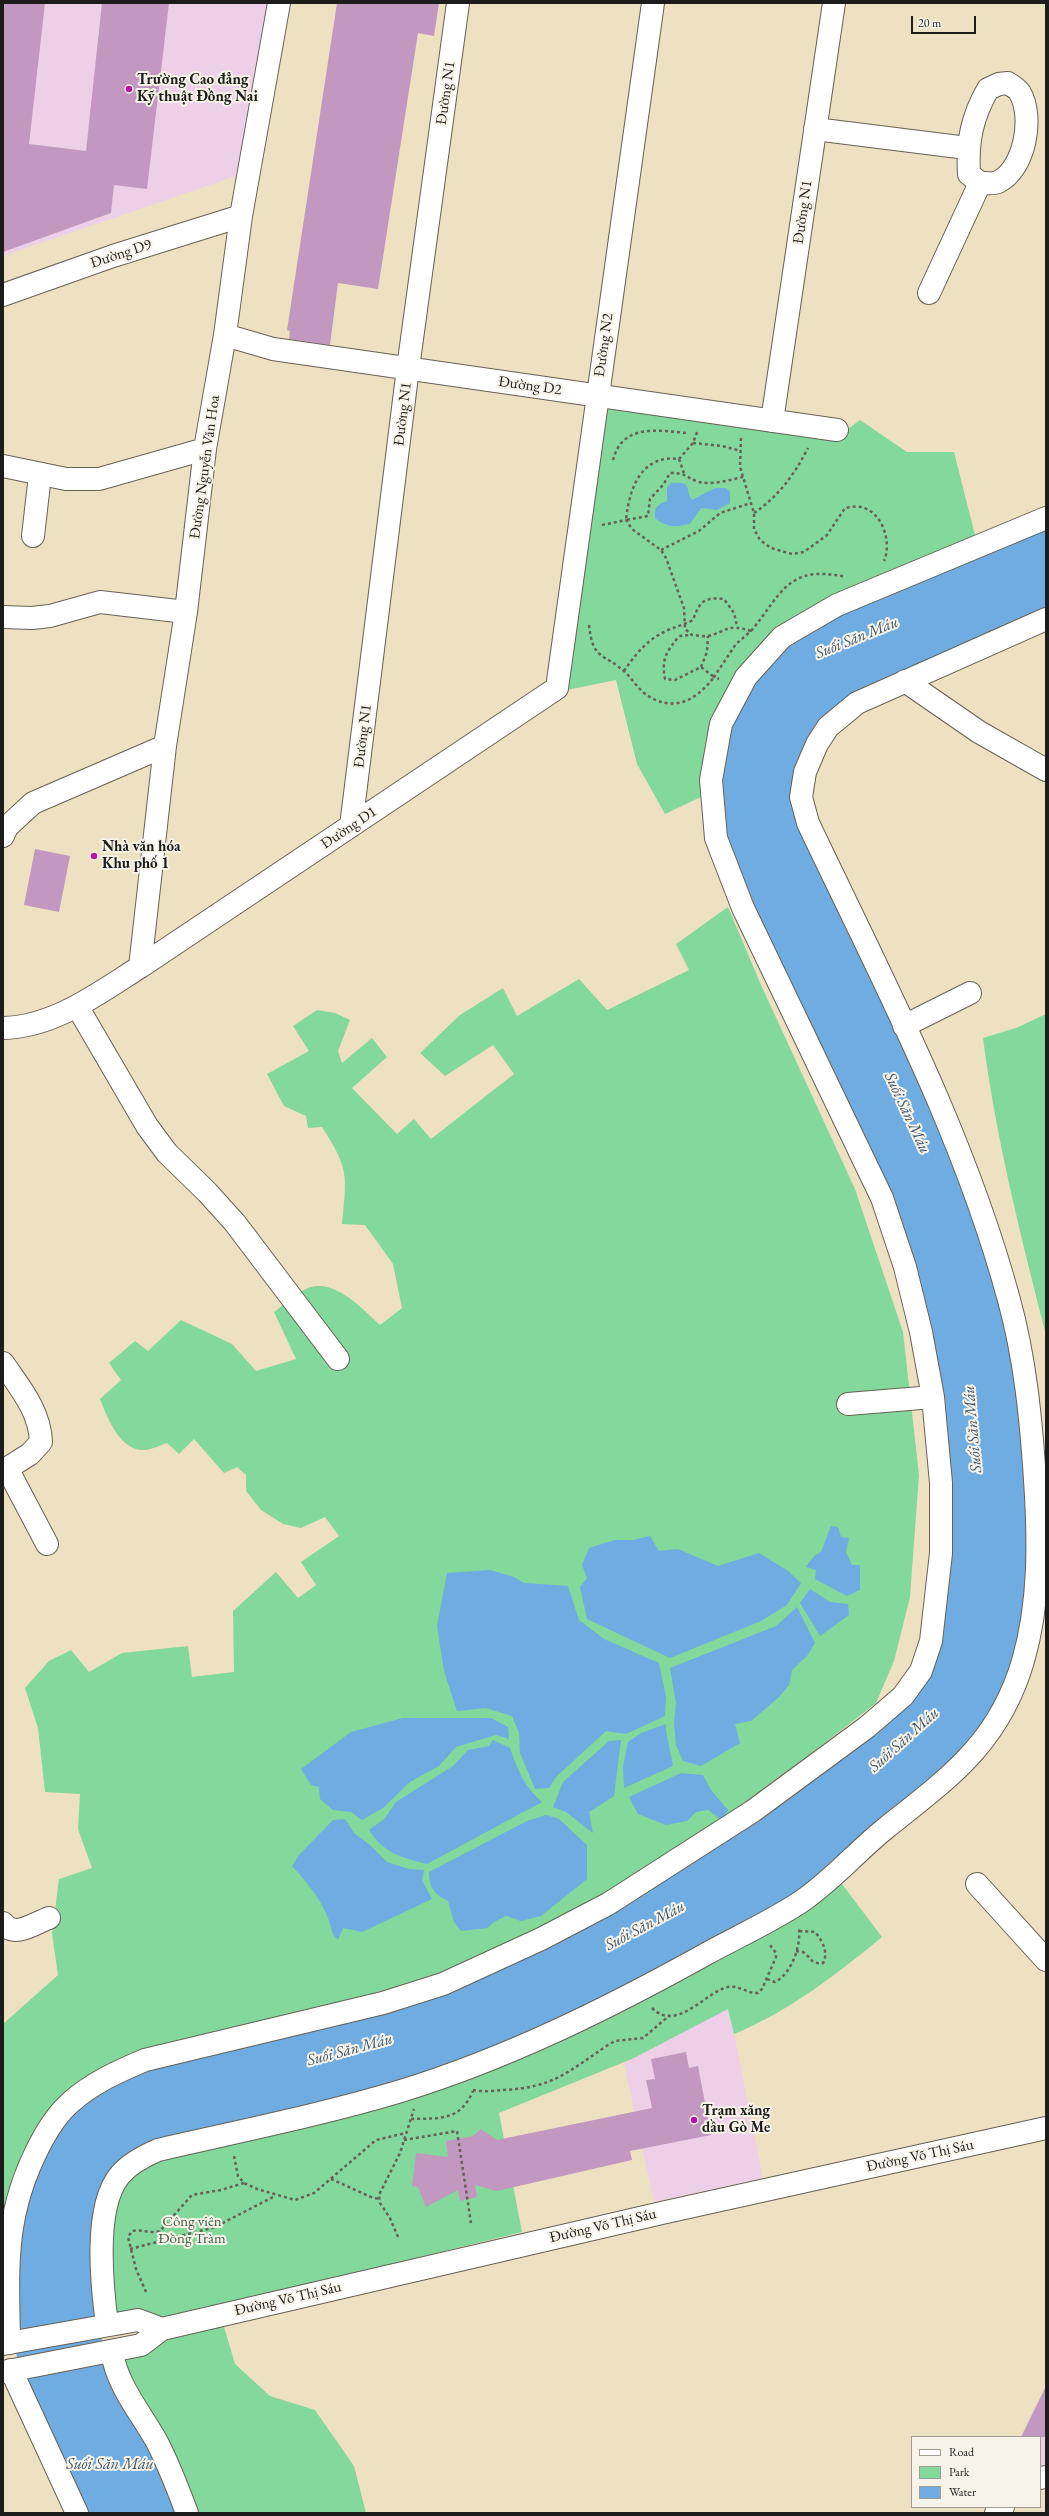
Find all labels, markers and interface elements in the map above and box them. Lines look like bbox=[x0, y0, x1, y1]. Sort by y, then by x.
scale bar bbox=[913, 8, 978, 34]
text: 20 m bbox=[918, 15, 941, 31]
street label: Đường N1 bbox=[433, 60, 459, 126]
place label: Trường Cao đẳng Kỹ thuật Đồng Nai bbox=[137, 71, 258, 106]
marker: Trường Cao đẳng Kỹ thuật Đồng Nai bbox=[124, 84, 134, 94]
street label: Đường N1 bbox=[790, 179, 816, 245]
street label: Đường D9 bbox=[88, 236, 154, 272]
street label: Đường N2 bbox=[591, 312, 617, 378]
street label: Đường D2 bbox=[497, 373, 563, 399]
street label: Đường N1 bbox=[390, 381, 416, 447]
street label: Đường Nguyễn Văn Hoa bbox=[186, 394, 224, 540]
water label: Suối Săn Máu bbox=[813, 613, 901, 663]
street label: Đường N1 bbox=[350, 703, 376, 769]
street label: Đường D1 bbox=[318, 803, 380, 853]
place label: Nhà văn hóa Khu phố 1 bbox=[102, 838, 181, 873]
marker: Nhà văn hóa Khu phố 1 bbox=[89, 851, 99, 861]
water label: Suối Săn Máu bbox=[880, 1069, 934, 1157]
water label: Suối Săn Máu bbox=[960, 1385, 986, 1473]
water label: Suối Săn Máu bbox=[865, 1704, 943, 1776]
water label: Suối Săn Máu bbox=[602, 1897, 688, 1955]
water label: Suối Săn Máu bbox=[305, 2029, 395, 2071]
place label: Trạm xăng dầu Gò Me bbox=[702, 2102, 770, 2137]
marker: Trạm xăng dầu Gò Me bbox=[689, 2115, 699, 2125]
street label: Đường Võ Thị Sáu bbox=[865, 2136, 975, 2176]
street label: Đường Võ Thị Sáu bbox=[548, 2205, 658, 2247]
park label: Công viên Đồng Tràm bbox=[158, 2213, 226, 2248]
street label: Đường Võ Thị Sáu bbox=[233, 2278, 343, 2320]
legend bbox=[911, 2436, 1041, 2508]
text: Road bbox=[949, 2444, 974, 2460]
water label: Suối Săn Máu bbox=[66, 2455, 154, 2475]
text: Park bbox=[949, 2464, 969, 2480]
text: Water bbox=[949, 2484, 976, 2500]

